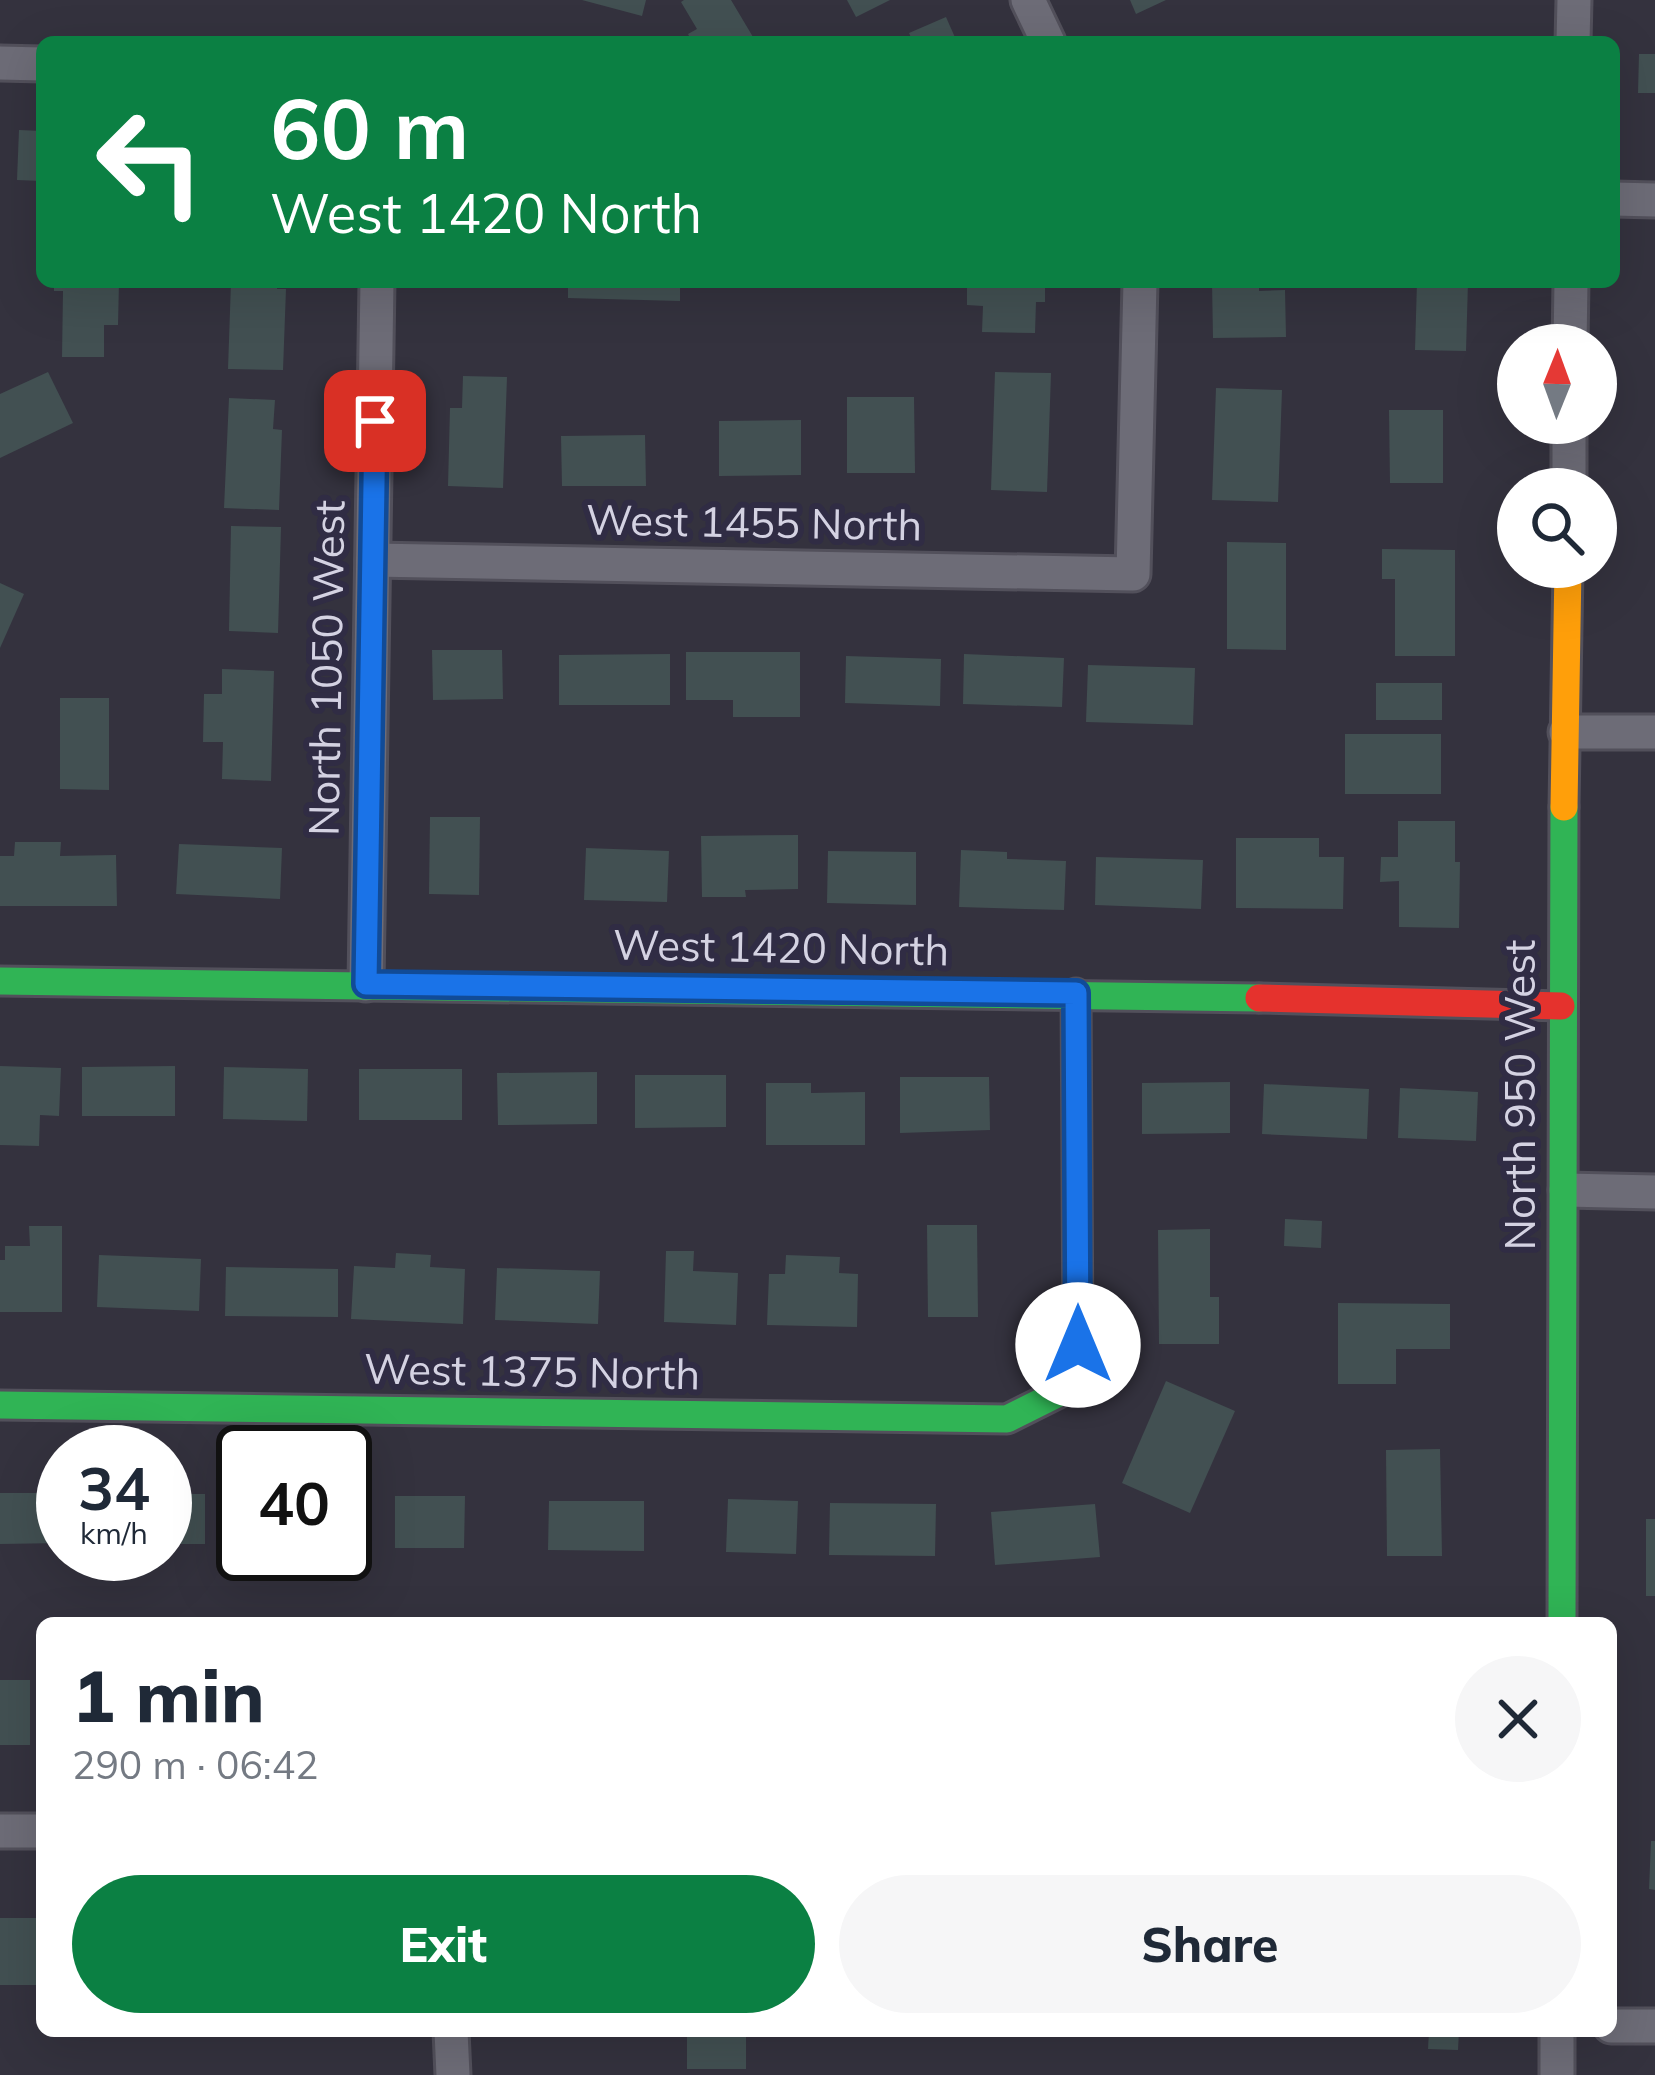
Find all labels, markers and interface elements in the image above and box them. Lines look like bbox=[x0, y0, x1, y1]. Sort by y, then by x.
text: 60 m bbox=[270, 75, 469, 180]
icon: left bbox=[72, 84, 228, 240]
text: West 1420 North bbox=[270, 179, 702, 247]
north arrow bbox=[1497, 324, 1617, 444]
map controls bbox=[1497, 324, 1617, 588]
pin bbox=[324, 370, 426, 472]
icon: arrive bbox=[342, 388, 408, 454]
button: search bbox=[1497, 468, 1617, 588]
street label: West 1455 North bbox=[585, 493, 923, 551]
street label: North 1050 West bbox=[297, 499, 355, 837]
street label: West 1420 North bbox=[612, 918, 950, 976]
street label: North 950 West bbox=[1493, 940, 1546, 1250]
position arrow bbox=[1015, 1282, 1141, 1408]
street label: West 1375 North bbox=[363, 1342, 701, 1400]
speed limit sign: 40 bbox=[216, 1425, 372, 1581]
text: 34 bbox=[78, 1450, 150, 1525]
text: km/h bbox=[80, 1514, 148, 1552]
text: 1 min bbox=[72, 1650, 265, 1740]
button: close bbox=[1455, 1656, 1581, 1782]
text: 290 m · 06:42 bbox=[72, 1740, 318, 1789]
button: Exit bbox=[72, 1875, 815, 2013]
button: Share bbox=[839, 1875, 1581, 2013]

